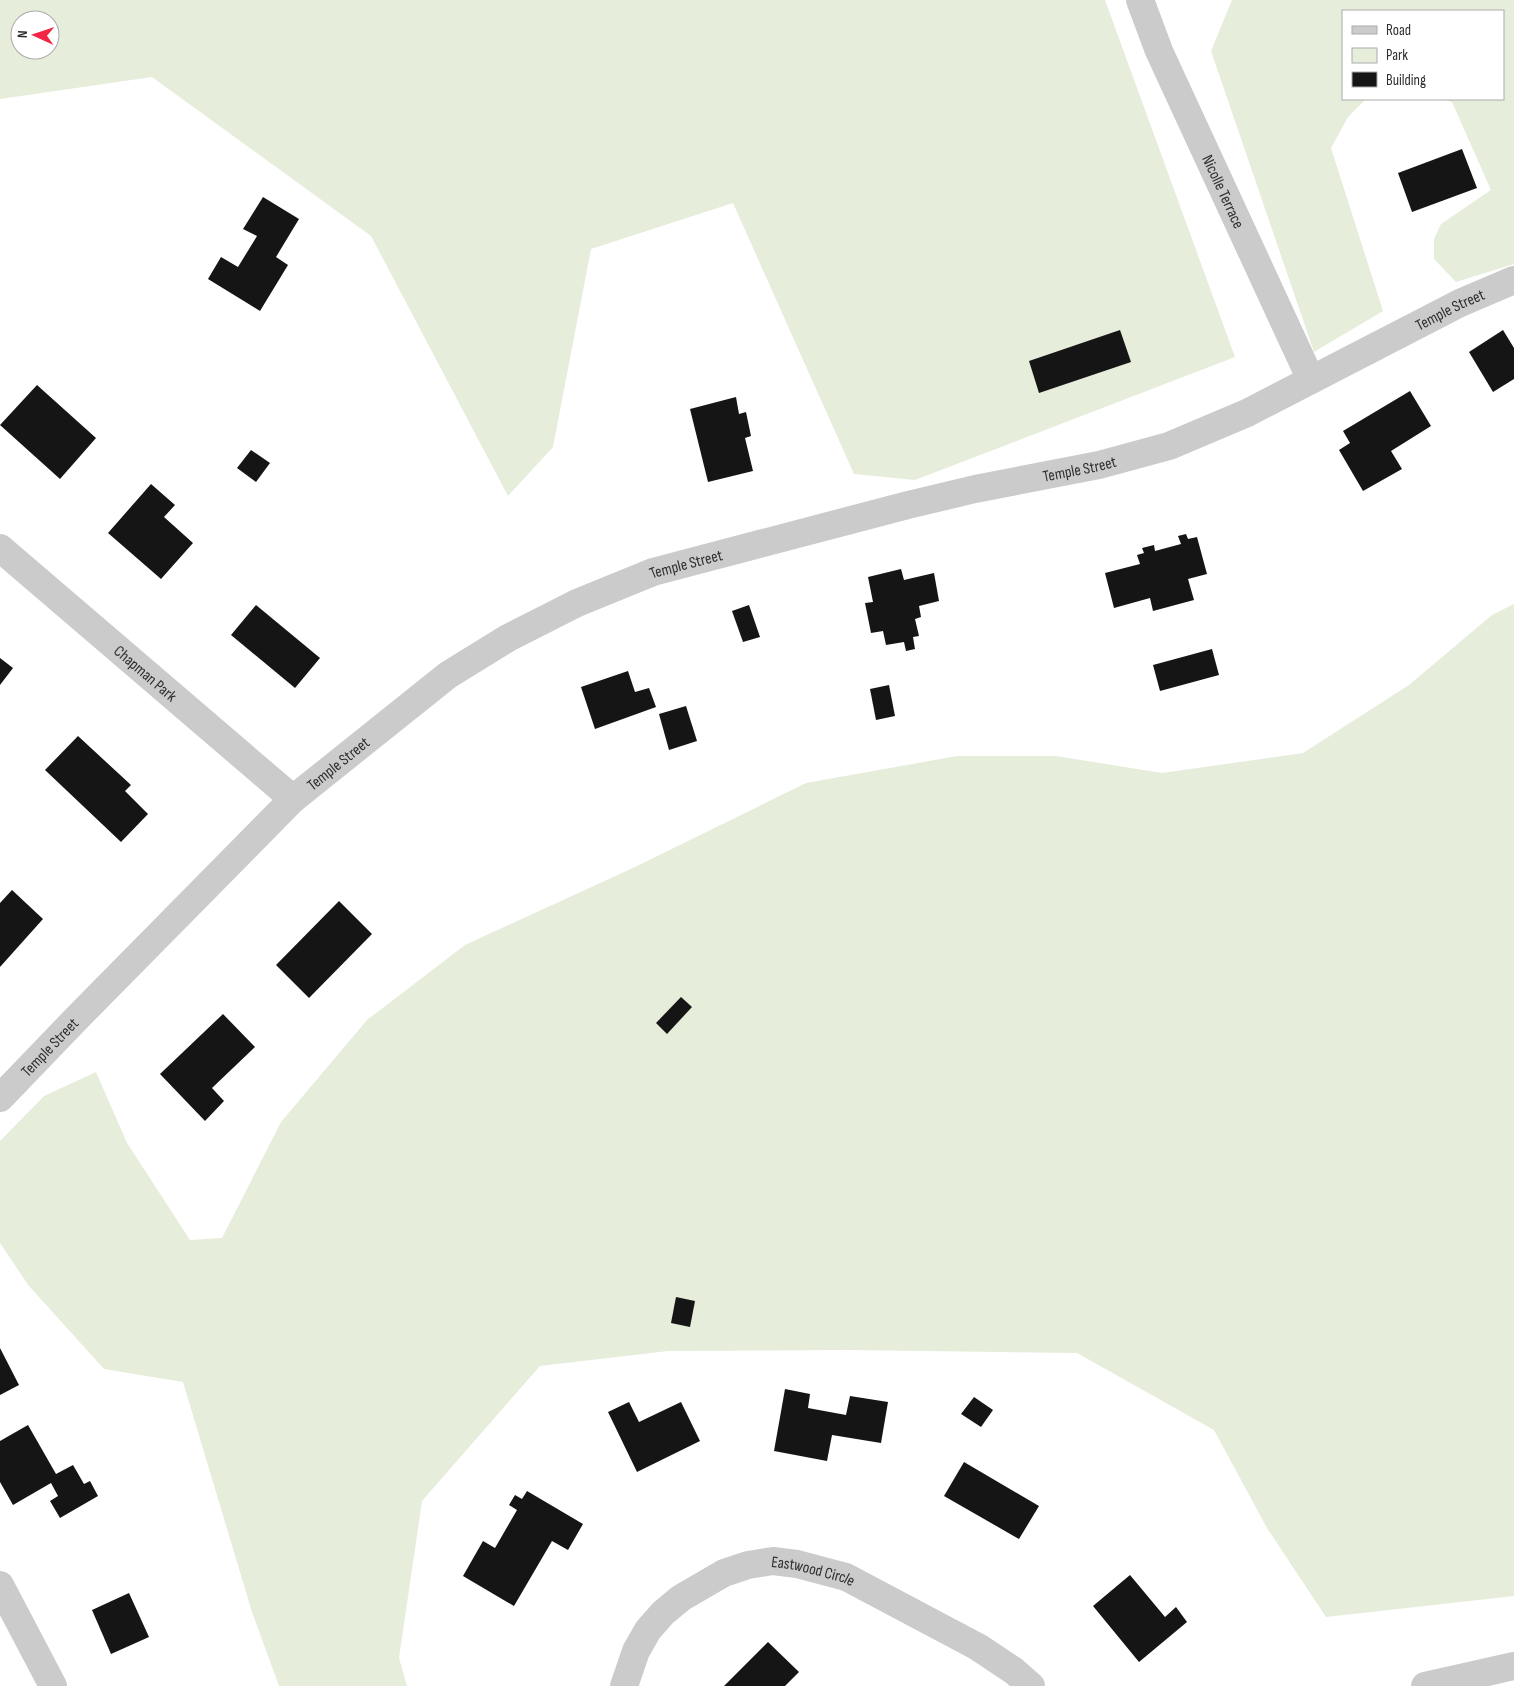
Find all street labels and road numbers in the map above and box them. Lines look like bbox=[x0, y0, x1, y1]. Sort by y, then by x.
street label: Nicolle Terrace bbox=[1197, 152, 1248, 232]
street label: Temple Street bbox=[1413, 286, 1488, 335]
street label: Temple Street bbox=[1041, 453, 1119, 487]
street label: Temple Street bbox=[647, 546, 725, 583]
street label: Chapman Park bbox=[110, 642, 180, 706]
street label: Temple Street bbox=[304, 734, 374, 795]
street label: Temple Street bbox=[18, 1014, 83, 1081]
street label: Eastwood Circle bbox=[770, 1553, 858, 1591]

